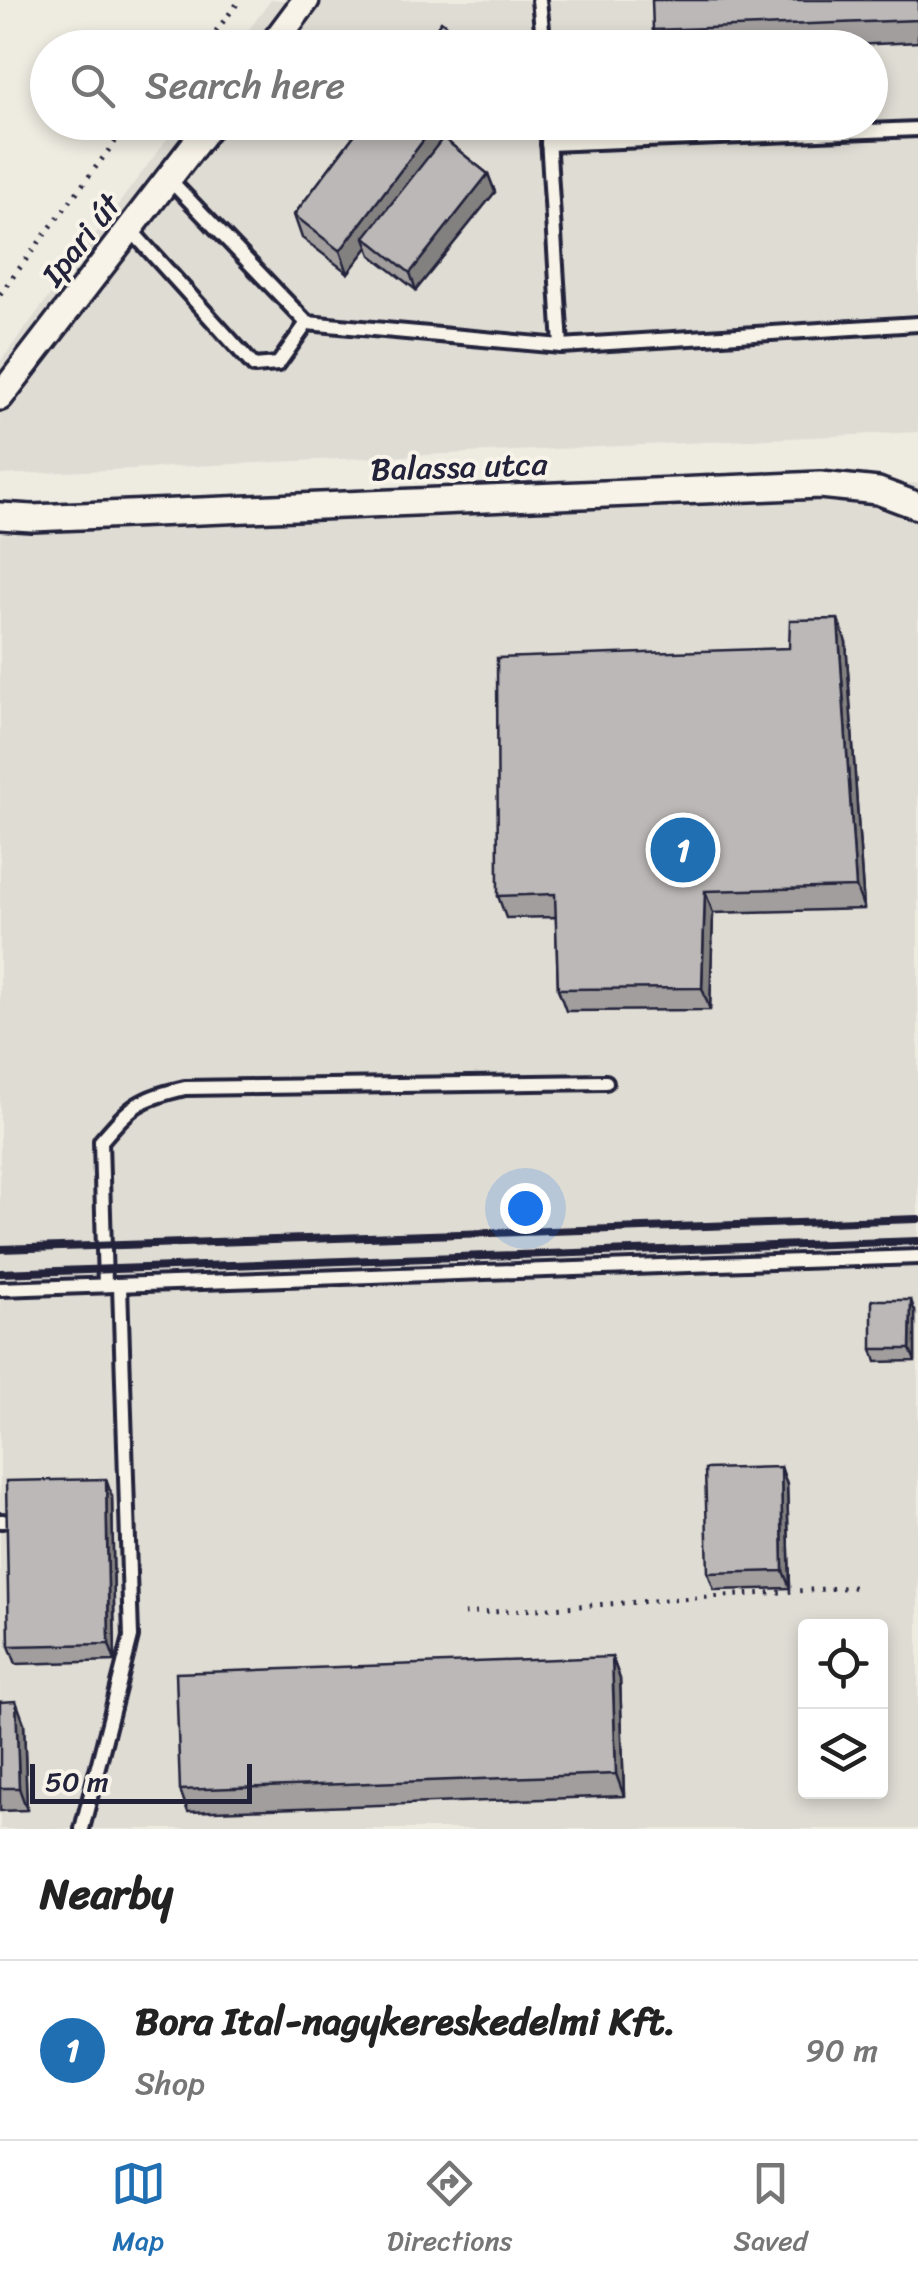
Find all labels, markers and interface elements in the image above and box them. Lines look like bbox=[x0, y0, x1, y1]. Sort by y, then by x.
search box bbox=[30, 30, 888, 140]
text: Search here bbox=[145, 52, 345, 119]
icon: search bbox=[65, 58, 120, 113]
street label: Ipari út bbox=[25, 180, 137, 300]
street label: Balassa utca bbox=[370, 435, 549, 499]
pin: 1 bbox=[650, 812, 716, 888]
your location bbox=[500, 1183, 551, 1234]
map controls bbox=[798, 1619, 888, 1799]
button: locate bbox=[798, 1619, 888, 1709]
button: layers bbox=[798, 1709, 888, 1799]
text: 50 m bbox=[45, 1757, 109, 1806]
scale bar bbox=[30, 1759, 252, 1804]
text: Nearby bbox=[40, 1857, 173, 1931]
text: Bora Ital-nagykereskedelmi Kft. bbox=[135, 1988, 676, 2055]
text: 1 bbox=[66, 2022, 79, 2079]
text: 90 m bbox=[805, 2022, 878, 2079]
text: Shop bbox=[135, 2055, 205, 2112]
tab: Map bbox=[111, 2156, 166, 2265]
tab: Directions bbox=[387, 2156, 512, 2265]
tab: Saved bbox=[734, 2156, 807, 2265]

